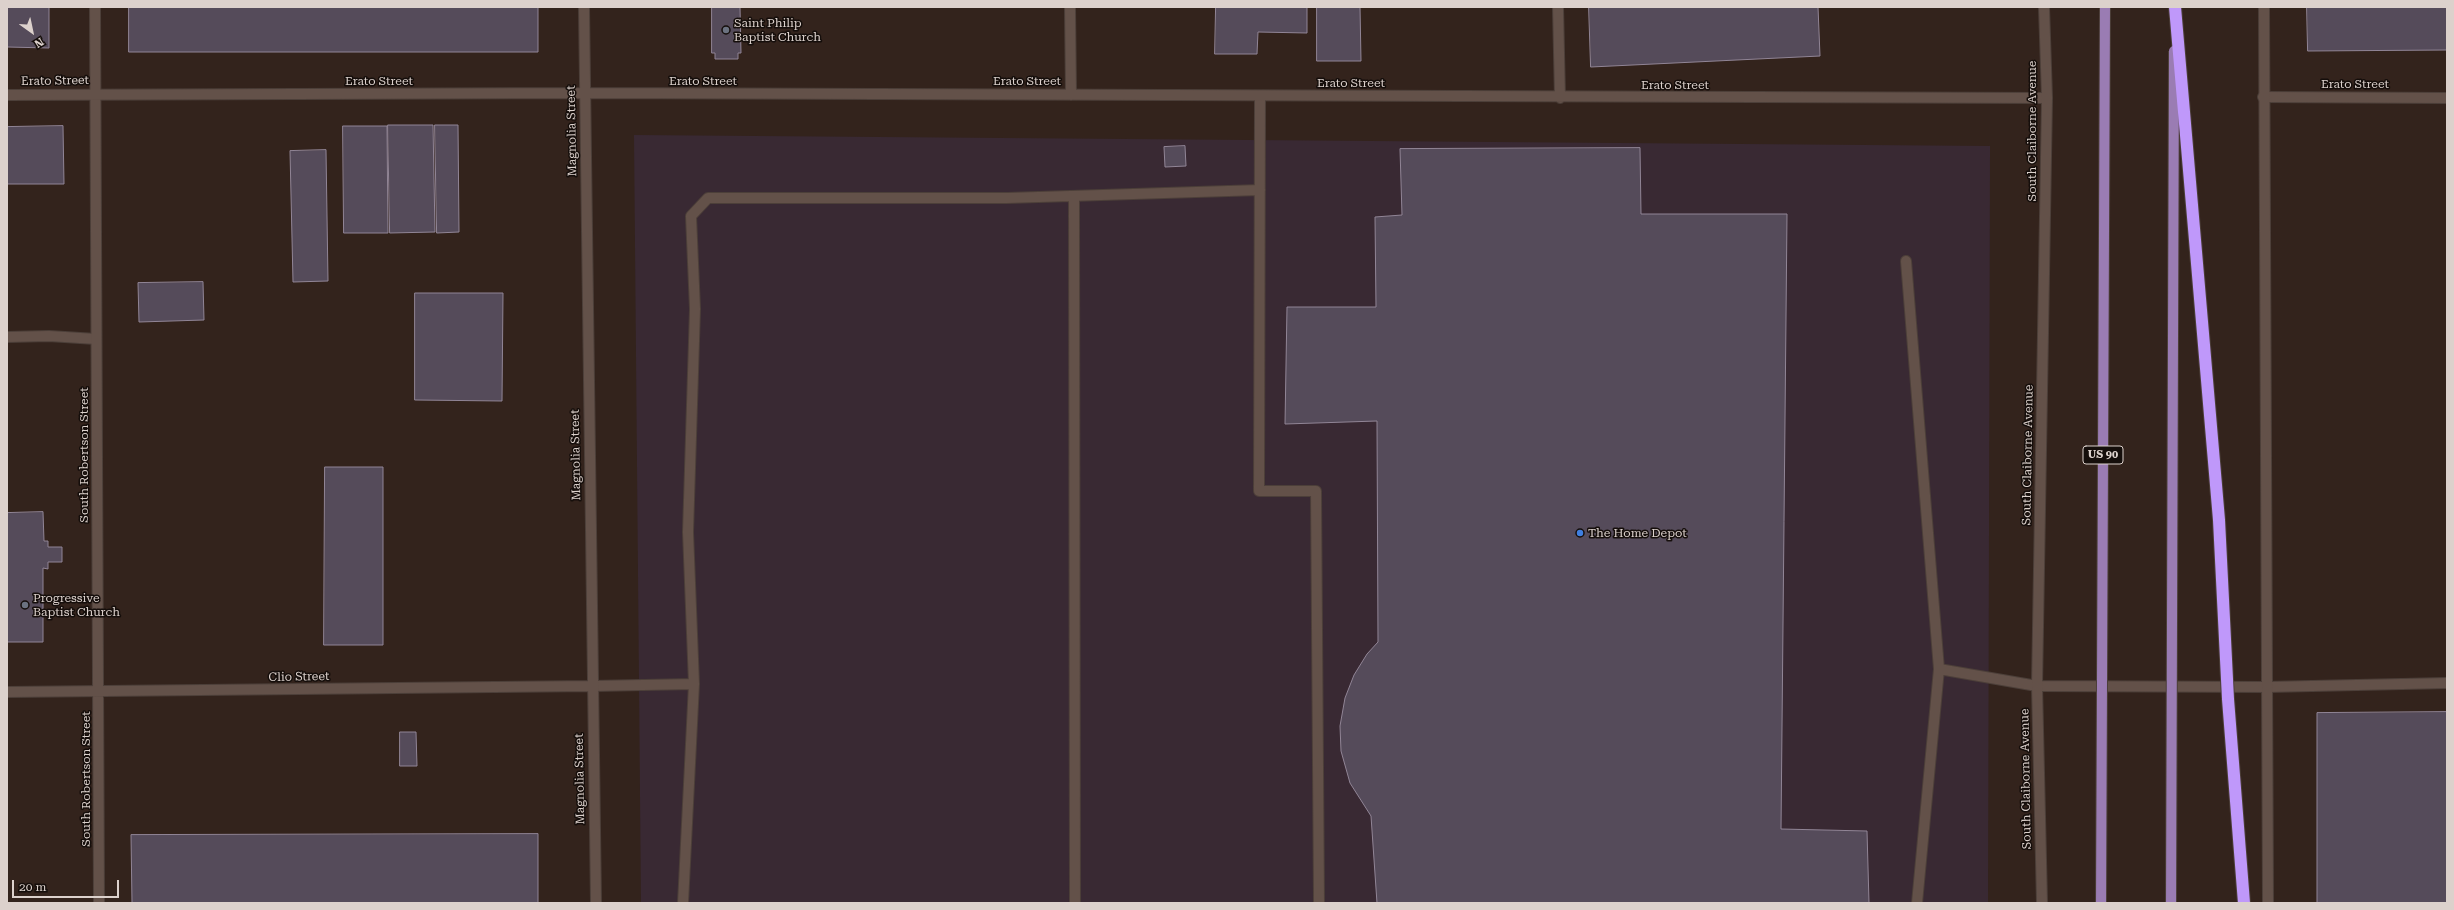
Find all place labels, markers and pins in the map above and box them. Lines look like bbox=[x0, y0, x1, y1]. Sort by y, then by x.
place label: Saint Philip Baptist Church bbox=[734, 16, 821, 44]
marker: Saint Philip Baptist Church bbox=[721, 25, 731, 35]
place label: The Home Depot bbox=[1588, 526, 1687, 540]
marker: The Home Depot bbox=[1575, 528, 1585, 538]
place label: Progressive Baptist Church bbox=[33, 591, 120, 619]
marker: Progressive Baptist Church bbox=[20, 600, 30, 610]

